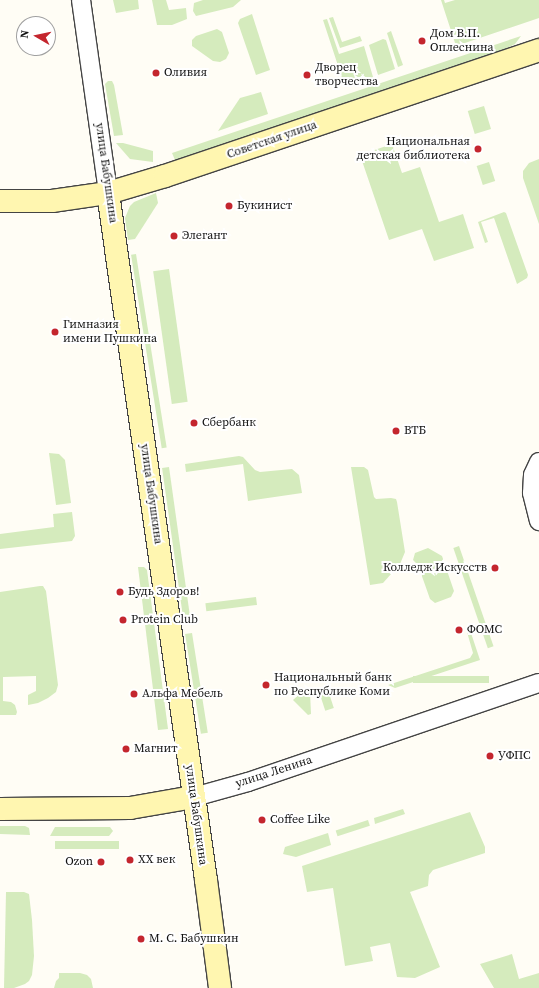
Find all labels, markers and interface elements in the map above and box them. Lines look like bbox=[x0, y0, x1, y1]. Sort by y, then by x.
north arrow bbox=[16, 16, 56, 56]
place label: Дом В.П. Оплеснина bbox=[430, 27, 494, 55]
text: N bbox=[17, 29, 33, 39]
marker: Дом В.П. Оплеснина bbox=[417, 36, 427, 46]
place label: Дворец творчества bbox=[315, 61, 378, 89]
place label: Оливия bbox=[164, 66, 207, 80]
marker: Оливия bbox=[151, 68, 161, 78]
marker: Дворец творчества bbox=[302, 70, 312, 80]
street label: Советская улица bbox=[225, 118, 319, 162]
street label: улица Бабушкина bbox=[92, 122, 120, 224]
place label: Национальная детская библиотека bbox=[357, 135, 470, 163]
marker: Национальная детская библиотека bbox=[473, 144, 483, 154]
place label: Букинист bbox=[237, 199, 292, 213]
marker: Букинист bbox=[224, 201, 234, 211]
place label: Элегант bbox=[182, 229, 227, 243]
marker: Элегант bbox=[169, 231, 179, 241]
place label: Гимназия имени Пушкина bbox=[63, 318, 157, 346]
marker: Гимназия имени Пушкина bbox=[50, 327, 60, 337]
place label: Сбербанк bbox=[202, 416, 256, 430]
marker: Сбербанк bbox=[189, 418, 199, 428]
place label: ВТБ bbox=[404, 424, 426, 438]
marker: ВТБ bbox=[391, 426, 401, 436]
street label: улица Бабушкина bbox=[137, 443, 165, 545]
place label: Колледж Искусств bbox=[383, 561, 487, 575]
marker: Колледж Искусств bbox=[490, 563, 500, 573]
place label: Будь Здоров! bbox=[128, 585, 199, 599]
marker: Будь Здоров! bbox=[115, 587, 125, 597]
place label: Protein Club bbox=[131, 613, 198, 627]
marker: Protein Club bbox=[118, 615, 128, 625]
place label: ФОМС bbox=[467, 623, 502, 637]
marker: ФОМС bbox=[454, 625, 464, 635]
place label: Национальный банк по Республике Коми bbox=[274, 671, 392, 699]
marker: Национальный банк по Республике Коми bbox=[261, 680, 271, 690]
place label: Альфа Мебель bbox=[142, 687, 223, 701]
marker: Альфа Мебель bbox=[129, 689, 139, 699]
place label: Магнит bbox=[134, 742, 178, 756]
marker: Магнит bbox=[121, 744, 131, 754]
place label: УФПС bbox=[498, 749, 531, 763]
marker: УФПС bbox=[485, 751, 495, 761]
street label: улица Ленина bbox=[234, 753, 314, 791]
street label: улица Бабушкина bbox=[182, 764, 210, 866]
place label: Coffee Like bbox=[270, 813, 330, 827]
marker: Coffee Like bbox=[257, 815, 267, 825]
place label: XX век bbox=[138, 853, 175, 867]
place label: Ozon bbox=[65, 855, 93, 869]
marker: XX век bbox=[125, 855, 135, 865]
marker: Ozon bbox=[96, 857, 106, 867]
place label: М. С. Бабушкин bbox=[149, 932, 239, 946]
marker: М. С. Бабушкин bbox=[136, 934, 146, 944]

